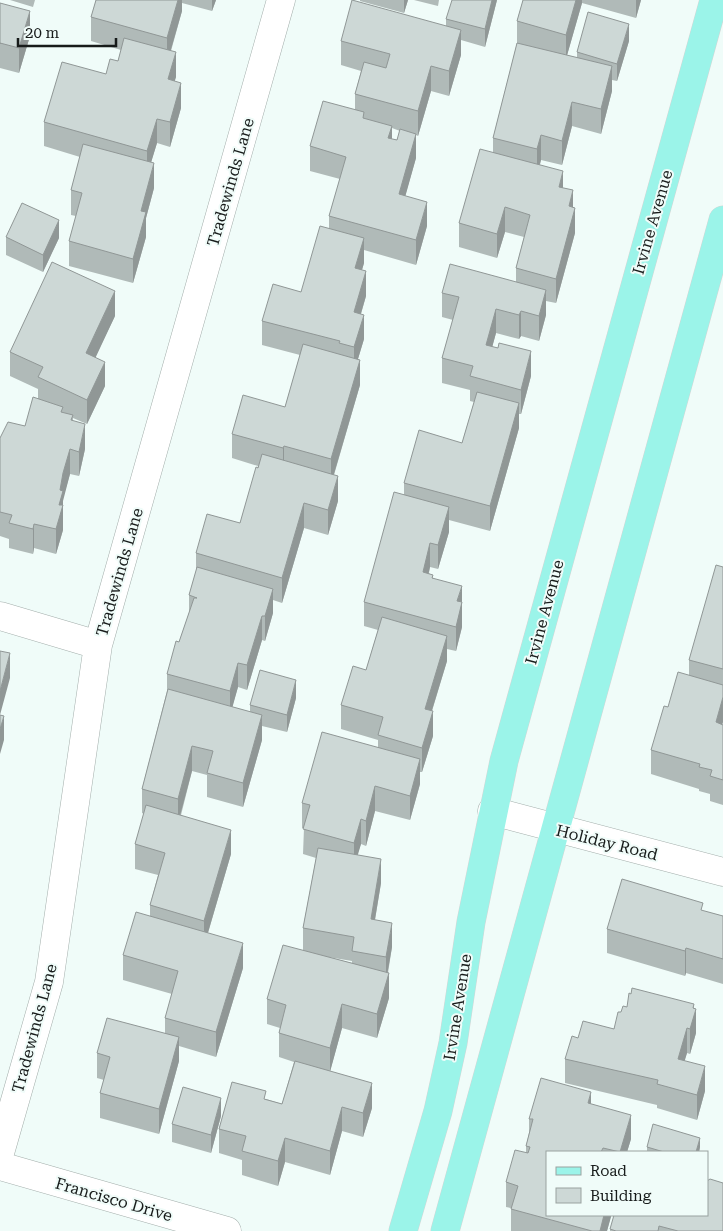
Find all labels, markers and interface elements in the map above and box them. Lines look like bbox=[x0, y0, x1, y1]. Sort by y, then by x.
scale bar bbox=[18, 15, 115, 47]
text: 20 m bbox=[25, 24, 60, 42]
street label: Tradewinds Lane bbox=[203, 116, 258, 249]
street label: Irvine Avenue bbox=[628, 168, 677, 277]
street label: Tradewinds Lane bbox=[92, 506, 147, 639]
street label: Irvine Avenue bbox=[521, 557, 568, 667]
street label: Holiday Road bbox=[554, 821, 660, 864]
street label: Irvine Avenue bbox=[440, 952, 475, 1062]
street label: Tradewinds Lane bbox=[8, 961, 61, 1095]
legend bbox=[546, 1151, 708, 1216]
text: Road bbox=[590, 1162, 627, 1180]
street label: Francisco Drive bbox=[53, 1174, 175, 1225]
text: Building bbox=[590, 1187, 652, 1205]

